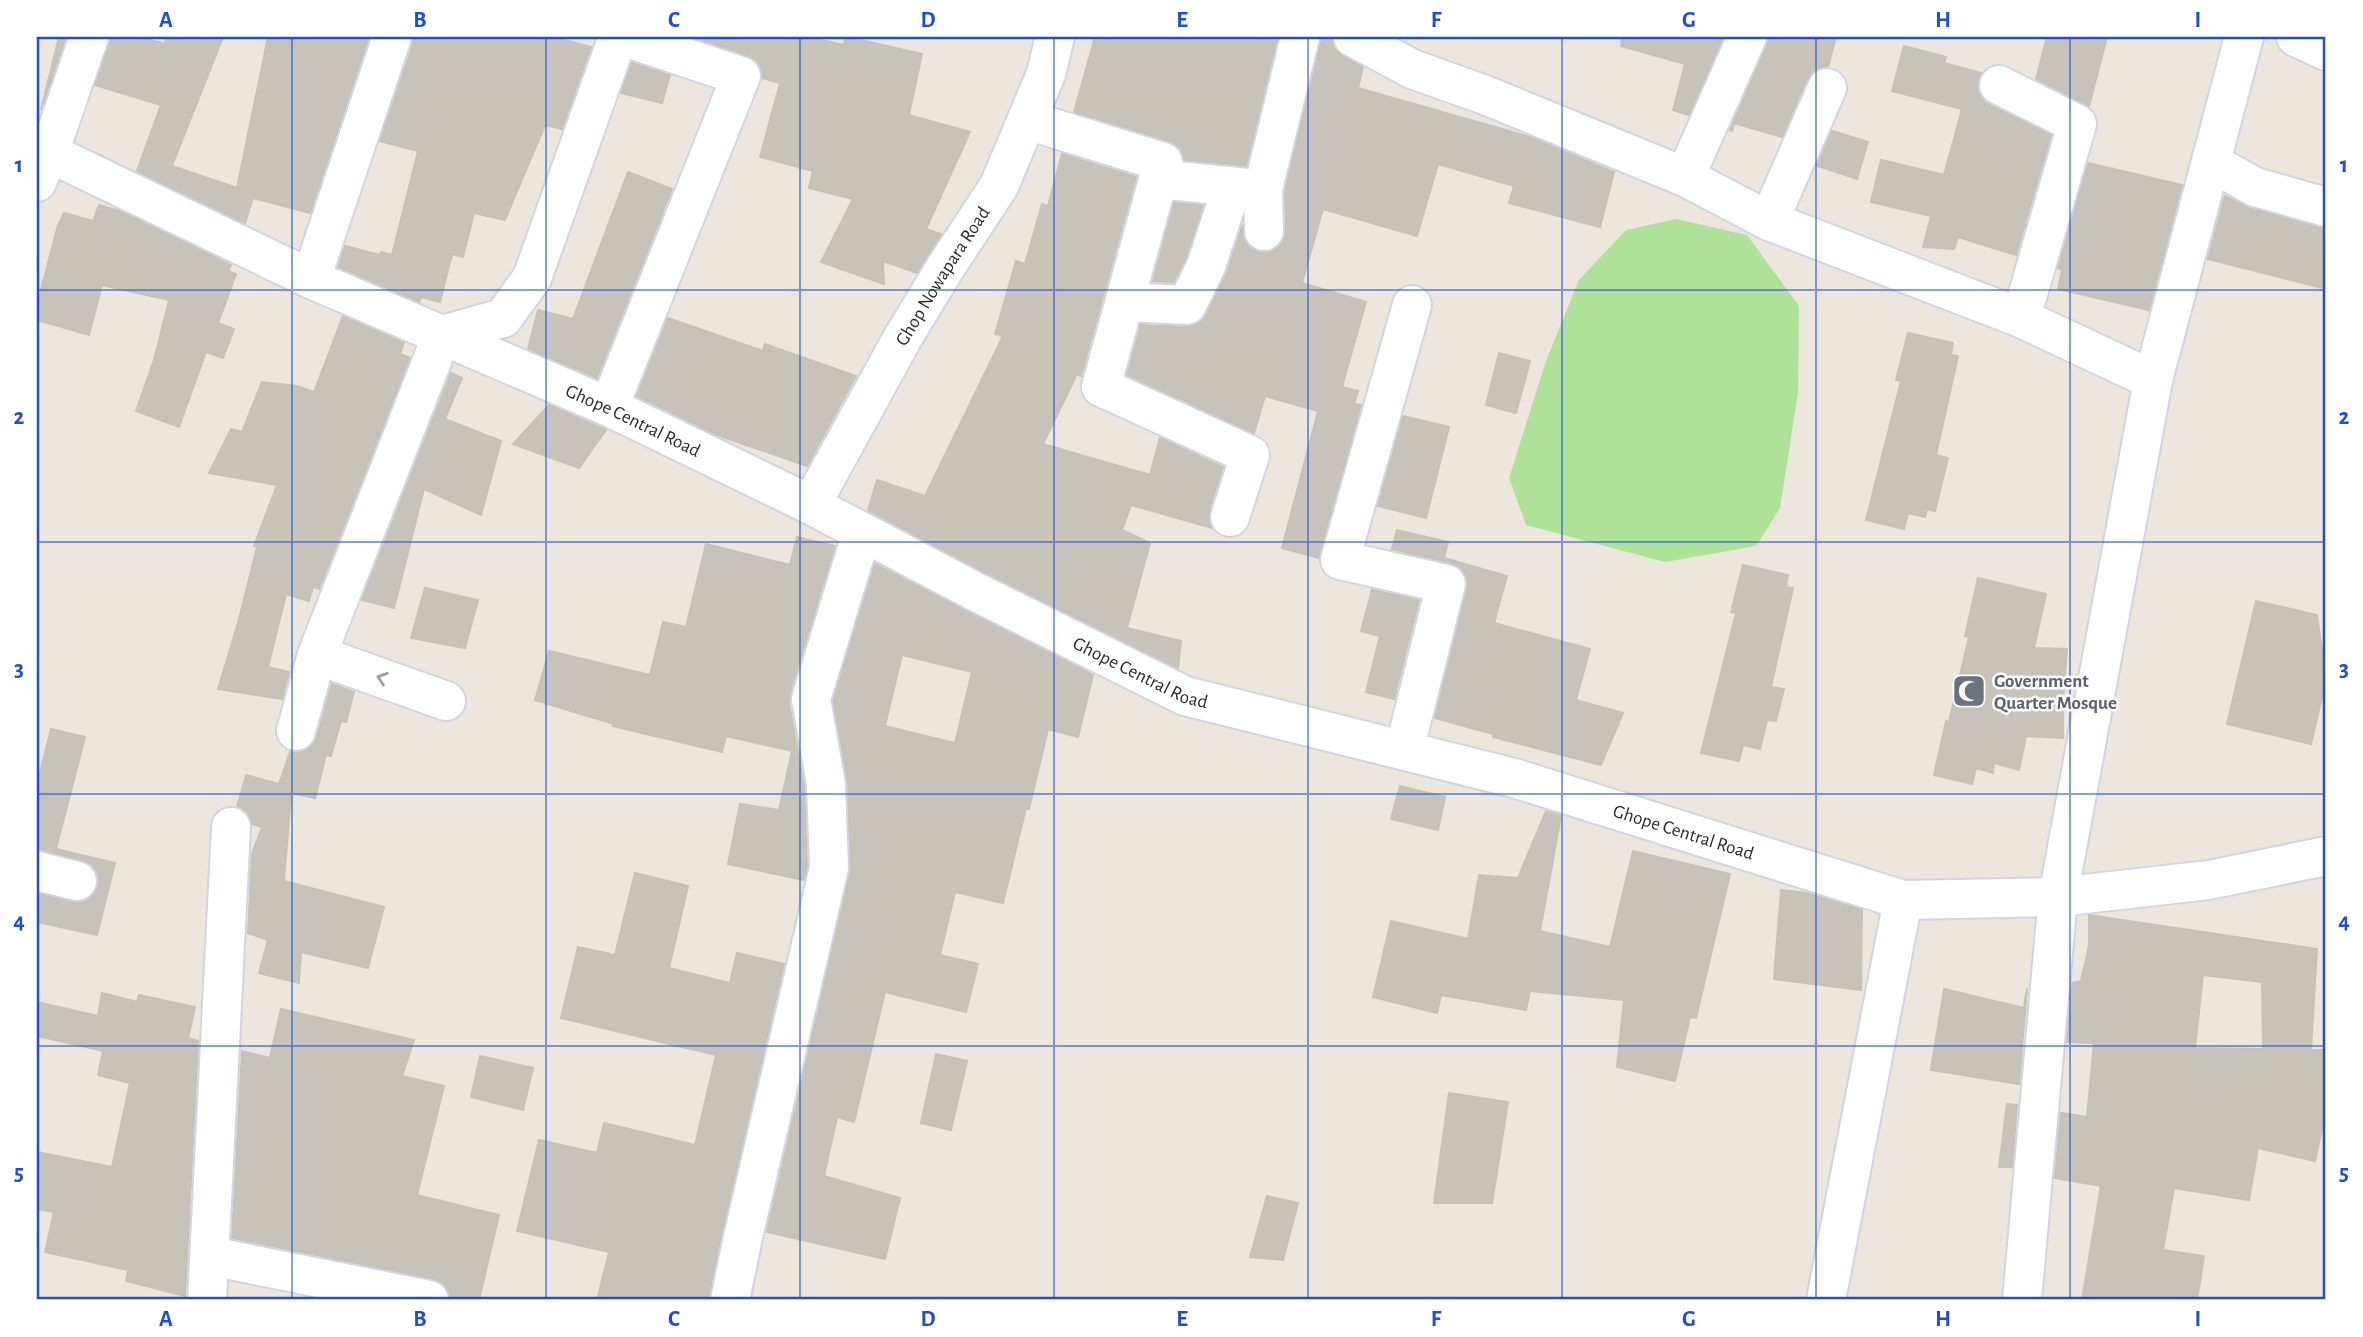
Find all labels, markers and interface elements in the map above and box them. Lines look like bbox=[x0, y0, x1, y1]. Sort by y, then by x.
text: A bbox=[159, 9, 173, 32]
text: B bbox=[413, 9, 427, 32]
text: C bbox=[668, 9, 680, 32]
text: D bbox=[920, 9, 936, 32]
text: E bbox=[1176, 9, 1188, 32]
text: F bbox=[1431, 9, 1442, 32]
text: G bbox=[1682, 9, 1696, 32]
text: H bbox=[1935, 9, 1951, 32]
text: I bbox=[2195, 9, 2201, 32]
text: 1 bbox=[15, 154, 23, 177]
text: 1 bbox=[2340, 154, 2348, 177]
street label: Ghop Nowapara Road bbox=[892, 204, 994, 349]
street label: Ghope Central Road bbox=[563, 382, 703, 461]
text: 2 bbox=[14, 406, 25, 429]
text: 2 bbox=[2339, 406, 2350, 429]
street label: Ghope Central Road bbox=[1070, 634, 1210, 712]
text: 3 bbox=[14, 658, 24, 681]
text: 3 bbox=[2339, 658, 2349, 681]
one-way arrow bbox=[376, 672, 388, 686]
mosque icon: Government Quarter Mosque bbox=[1950, 672, 1988, 710]
place label: Government Quarter Mosque bbox=[1994, 672, 2117, 713]
street label: Ghope Central Road bbox=[1611, 802, 1756, 864]
text: 4 bbox=[13, 910, 25, 933]
text: 4 bbox=[2338, 910, 2350, 933]
text: 5 bbox=[14, 1162, 24, 1185]
text: 5 bbox=[2339, 1162, 2349, 1185]
text: A bbox=[159, 1308, 173, 1331]
text: B bbox=[413, 1308, 427, 1331]
text: C bbox=[668, 1308, 680, 1331]
text: D bbox=[920, 1308, 936, 1331]
text: E bbox=[1176, 1308, 1188, 1331]
text: F bbox=[1431, 1308, 1442, 1331]
text: G bbox=[1682, 1308, 1696, 1331]
text: H bbox=[1935, 1308, 1951, 1331]
text: I bbox=[2195, 1308, 2201, 1331]

